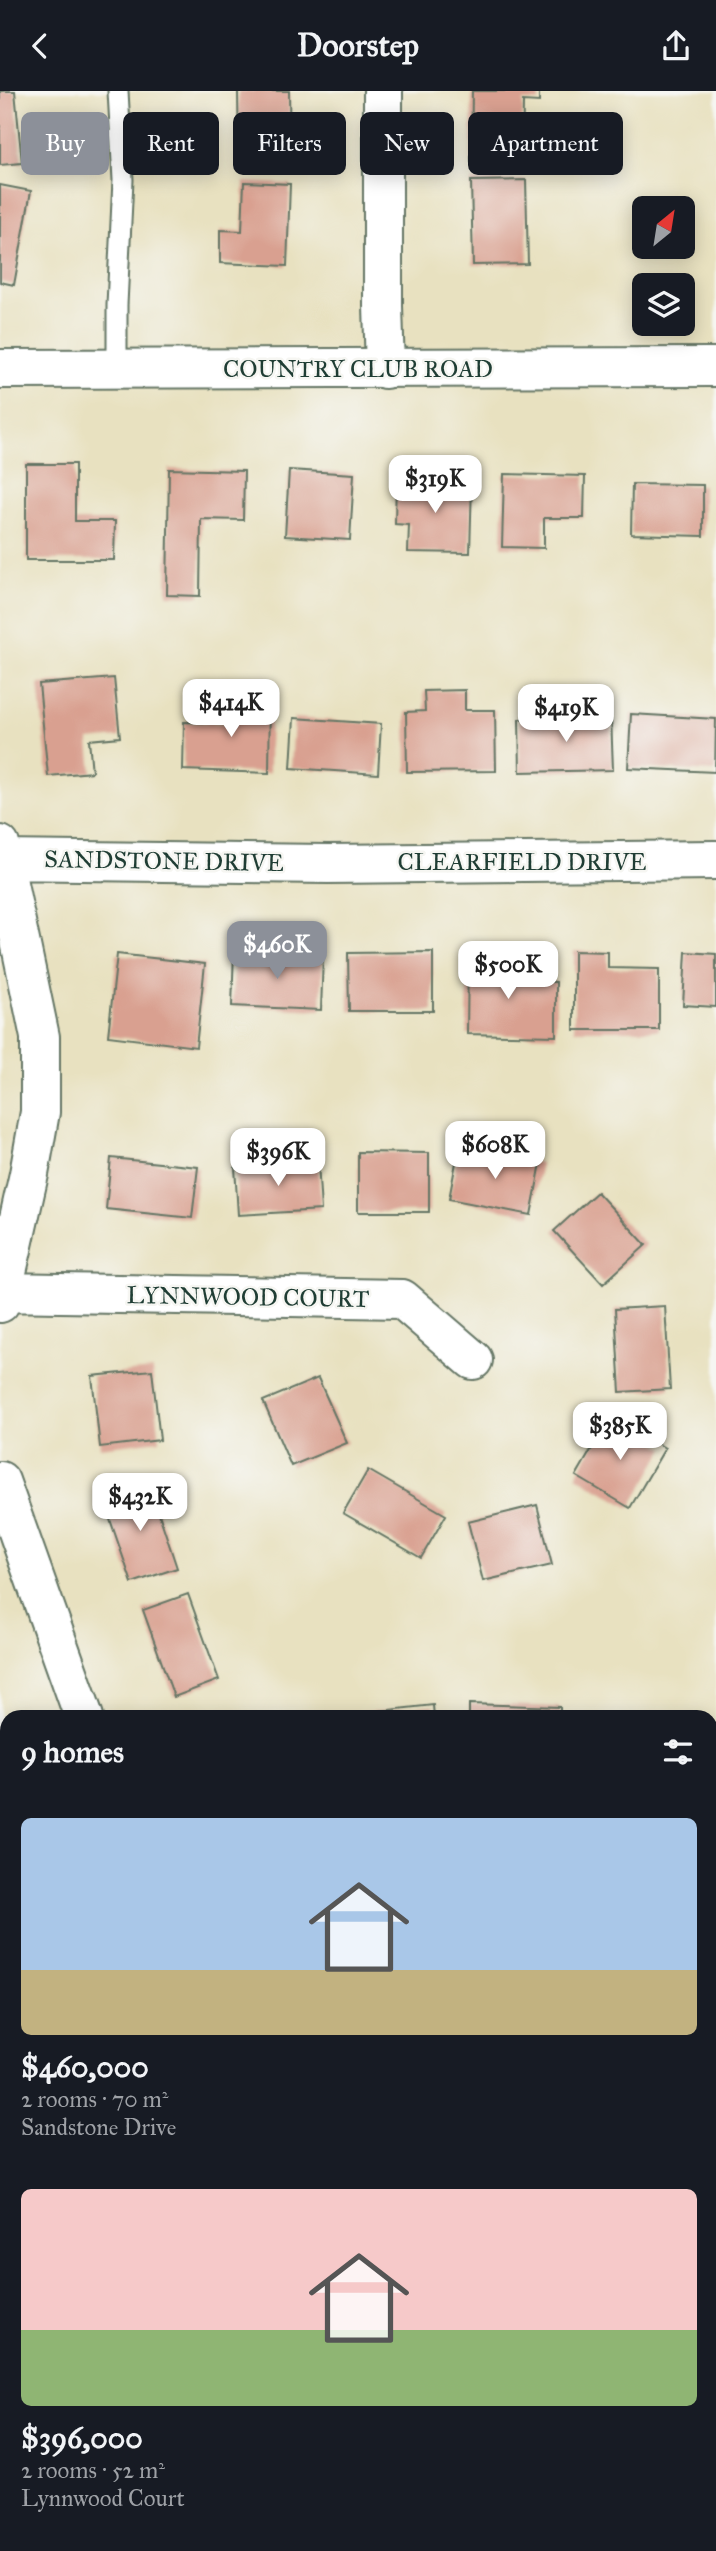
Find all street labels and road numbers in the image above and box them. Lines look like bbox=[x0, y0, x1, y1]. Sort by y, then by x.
street label: COUNTRY CLUB ROAD bbox=[223, 354, 493, 384]
street label: SANDSTONE DRIVE bbox=[44, 844, 284, 878]
street label: CLEARFIELD DRIVE bbox=[397, 847, 647, 877]
street label: LYNNWOOD COURT bbox=[126, 1280, 370, 1314]

